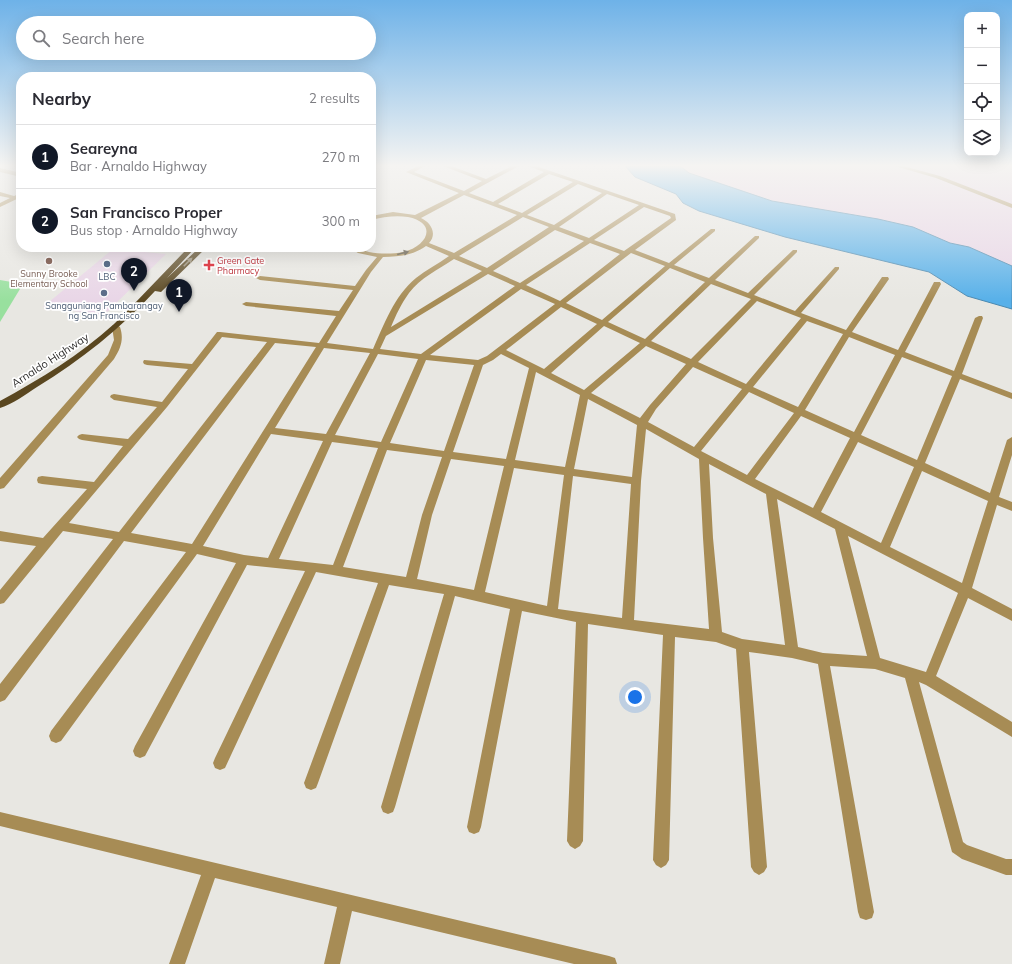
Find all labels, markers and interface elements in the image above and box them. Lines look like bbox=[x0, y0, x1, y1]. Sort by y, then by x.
map controls bbox=[964, 12, 1000, 156]
button: + bbox=[964, 12, 1000, 48]
search box bbox=[16, 16, 376, 60]
icon: search bbox=[30, 27, 52, 49]
text: Search here bbox=[62, 29, 144, 48]
button: − bbox=[964, 48, 1000, 84]
button: locate bbox=[964, 84, 1000, 120]
text: Nearby bbox=[32, 88, 91, 109]
text: 2 results bbox=[309, 90, 360, 106]
button: layers bbox=[964, 120, 1000, 156]
text: Seareyna bbox=[70, 139, 138, 158]
text: 1 bbox=[41, 149, 49, 165]
text: 270 m bbox=[322, 149, 360, 165]
text: Bar · Arnaldo Highway bbox=[70, 158, 207, 174]
text: San Francisco Proper bbox=[70, 203, 222, 222]
text: 2 bbox=[41, 213, 49, 229]
text: 300 m bbox=[322, 213, 360, 229]
text: Bus stop · Arnaldo Highway bbox=[70, 222, 238, 238]
one-way arrow bbox=[397, 250, 409, 256]
place label: Green Gate Pharmacy bbox=[217, 255, 264, 277]
marker: Sunny Brooke Elementary School bbox=[44, 256, 54, 266]
one-way arrow bbox=[183, 257, 193, 267]
pin: 2 bbox=[121, 258, 147, 291]
marker: LBC bbox=[102, 259, 112, 269]
marker: Green Gate Pharmacy bbox=[204, 260, 214, 270]
place label: Sunny Brooke Elementary School bbox=[10, 268, 88, 290]
place label: LBC bbox=[98, 271, 116, 282]
pin: 1 bbox=[166, 279, 192, 312]
marker: Sangguniang Pambarangay ng San Francisco bbox=[99, 288, 109, 298]
place label: Sangguniang Pambarangay ng San Francisco bbox=[45, 300, 163, 321]
street label: Arnaldo Highway bbox=[9, 330, 91, 390]
your location bbox=[625, 687, 645, 707]

